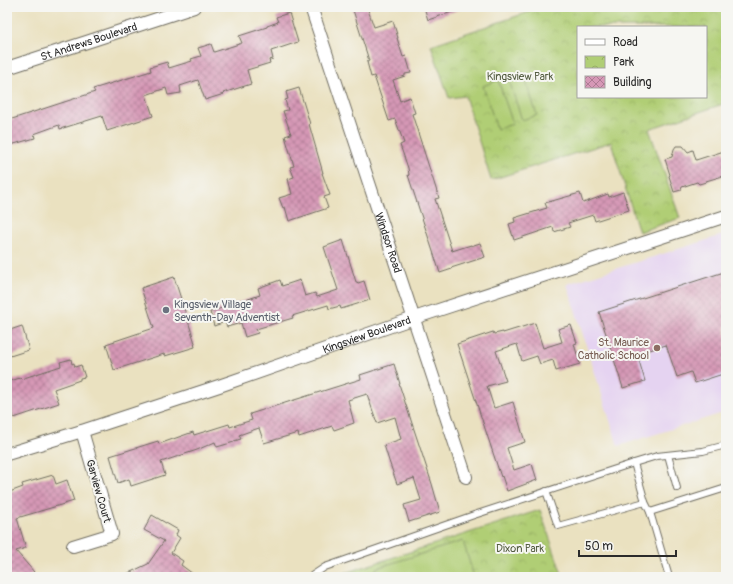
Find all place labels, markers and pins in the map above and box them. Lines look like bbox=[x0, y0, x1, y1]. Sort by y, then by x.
place label: Kingsview Village Seventh-Day Adventist bbox=[174, 298, 281, 324]
marker: Kingsview Village Seventh-Day Adventist bbox=[161, 305, 171, 315]
place label: St. Maurice Catholic School bbox=[578, 336, 650, 362]
marker: St. Maurice Catholic School bbox=[652, 343, 662, 353]

